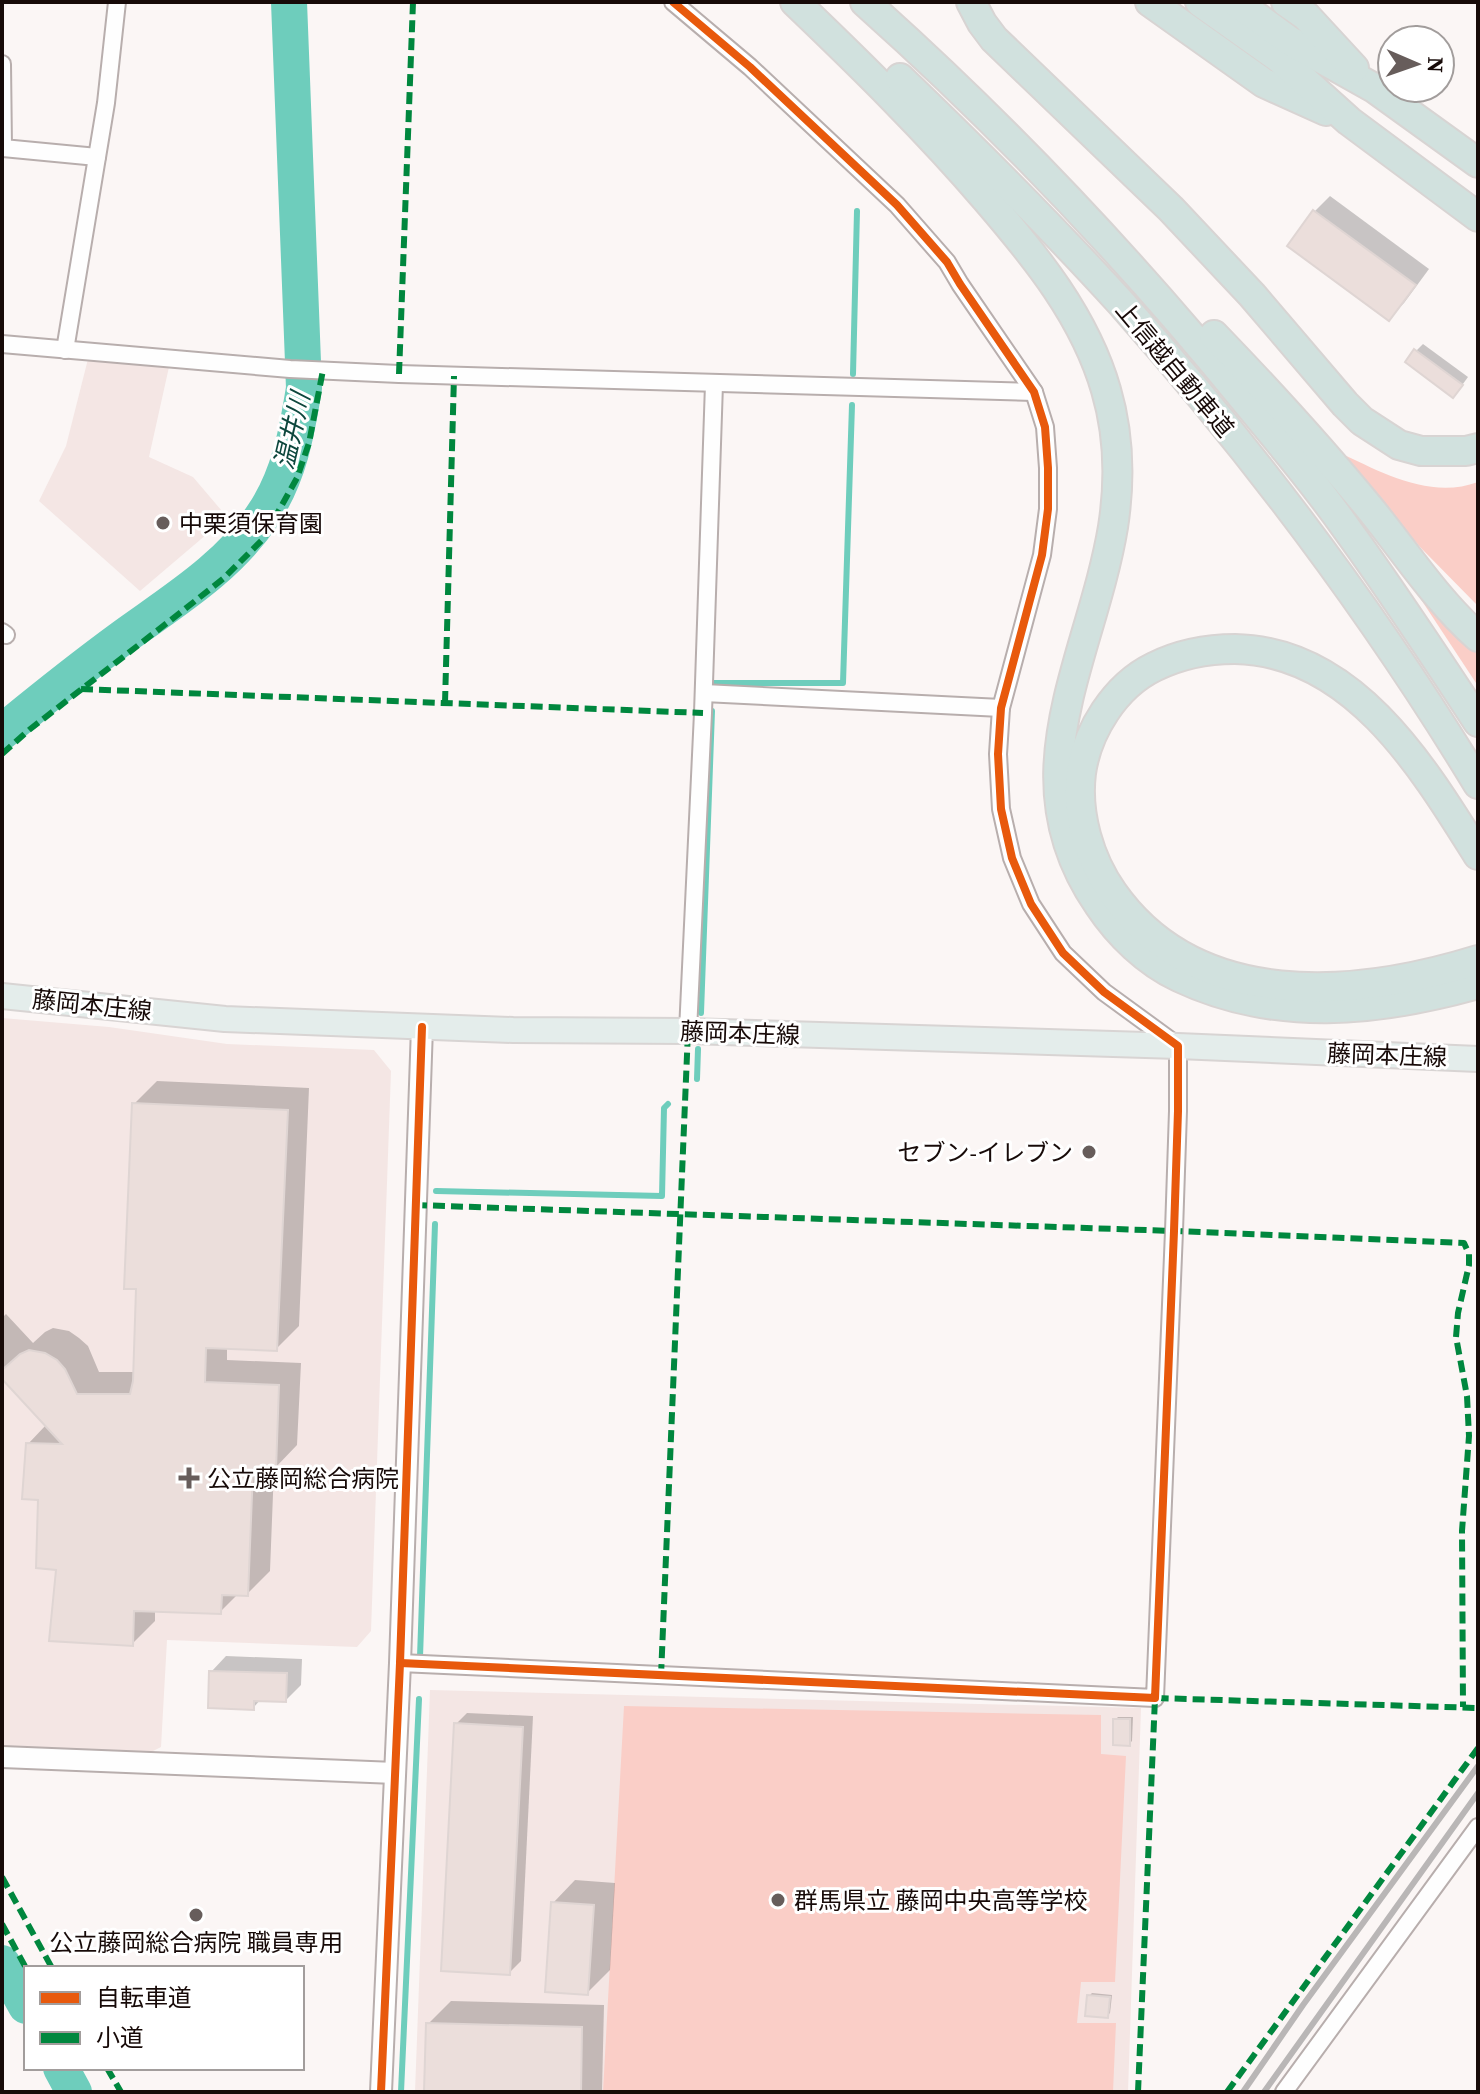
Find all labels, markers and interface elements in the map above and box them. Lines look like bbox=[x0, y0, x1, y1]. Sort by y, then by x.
north arrow bbox=[1376, 24, 1456, 104]
text: N bbox=[1421, 56, 1451, 73]
street label: 上信越自動車道 bbox=[1108, 294, 1242, 444]
water label: 温井川 bbox=[266, 386, 319, 473]
place label: 中栗須保育園 bbox=[179, 507, 323, 540]
marker: 中栗須保育園 bbox=[154, 514, 172, 532]
street label: 藤岡本庄線 bbox=[31, 982, 153, 1028]
street label: 藤岡本庄線 bbox=[679, 1014, 801, 1052]
street label: 藤岡本庄線 bbox=[1326, 1036, 1448, 1074]
place label: セブン-イレブン bbox=[898, 1136, 1073, 1169]
marker: セブン-イレブン bbox=[1080, 1143, 1098, 1161]
place label: 公立藤岡総合病院 bbox=[207, 1462, 399, 1495]
marker: 公立藤岡総合病院 bbox=[178, 1467, 200, 1489]
place label: 群馬県立 藤岡中央高等学校 bbox=[794, 1884, 1088, 1917]
marker: 群馬県立 藤岡中央高等学校 bbox=[769, 1891, 787, 1909]
marker: 公立藤岡総合病院 職員専用 bbox=[187, 1906, 205, 1924]
place label: 公立藤岡総合病院 職員専用 bbox=[49, 1926, 343, 1959]
legend bbox=[24, 1966, 304, 2070]
text: 自転車道 bbox=[96, 1981, 192, 2014]
text: 小道 bbox=[96, 2021, 144, 2054]

